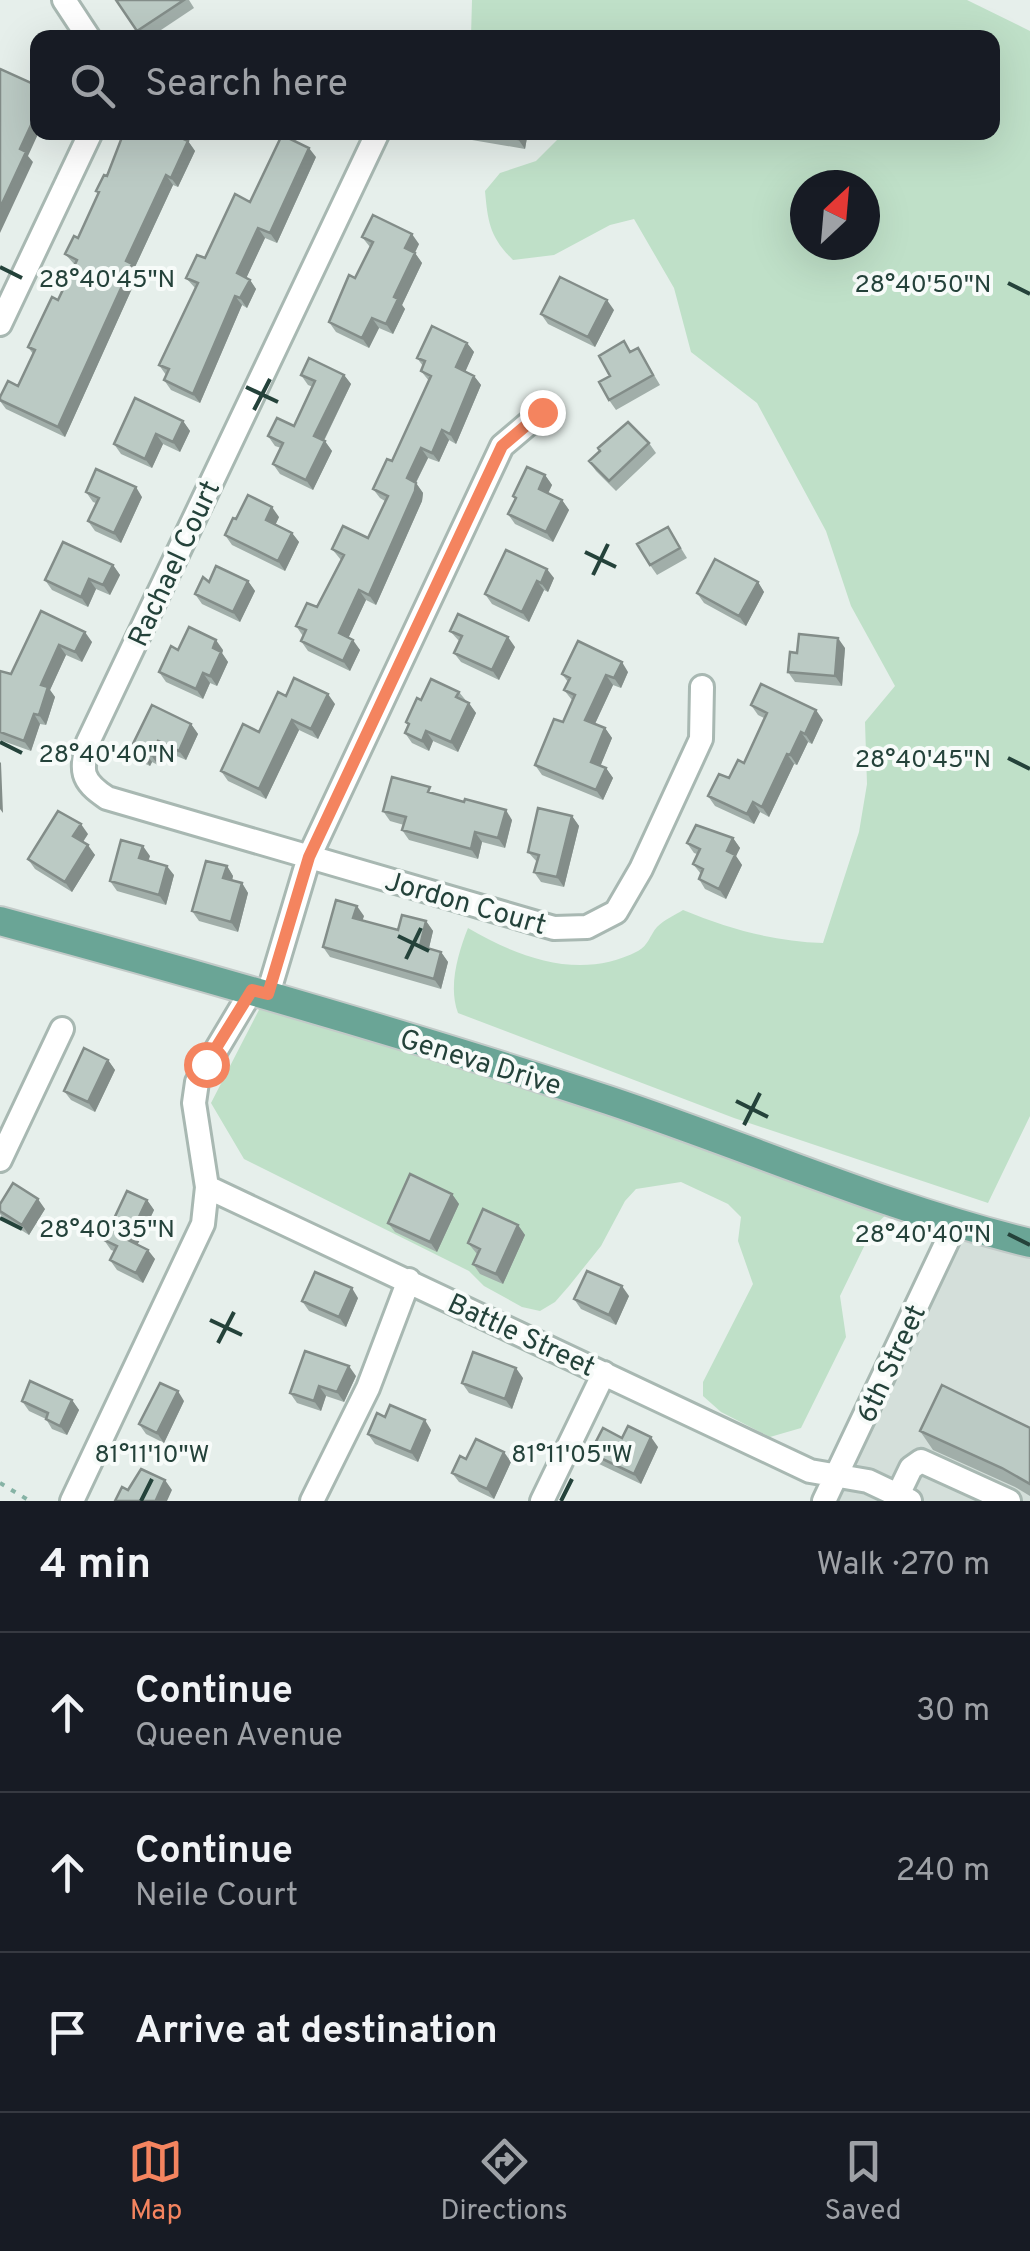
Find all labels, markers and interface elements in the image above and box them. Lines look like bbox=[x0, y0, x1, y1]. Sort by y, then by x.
search box bbox=[30, 30, 1000, 140]
icon: search bbox=[65, 58, 120, 113]
text: Search here bbox=[145, 61, 348, 110]
north arrow bbox=[790, 170, 880, 260]
text: 28°40'45"N bbox=[39, 265, 175, 297]
text: 28°40'50"N bbox=[854, 270, 992, 302]
route end bbox=[520, 390, 566, 436]
street label: Rachael Court bbox=[122, 475, 230, 653]
text: 28°40'40"N bbox=[38, 740, 176, 772]
text: 28°40'45"N bbox=[855, 745, 991, 777]
street label: Jordon Court bbox=[380, 865, 550, 945]
street label: Geneva Drive bbox=[395, 1022, 565, 1105]
route start bbox=[184, 1042, 230, 1088]
text: 28°40'35"N bbox=[39, 1215, 175, 1247]
text: 28°40'40"N bbox=[854, 1220, 992, 1252]
street label: Battle Street bbox=[441, 1287, 600, 1387]
street label: 6th Street bbox=[850, 1299, 936, 1429]
text: 81°11'10"W bbox=[94, 1440, 210, 1472]
text: 81°11'05"W bbox=[511, 1440, 633, 1472]
text: 4 min bbox=[40, 1540, 151, 1593]
text: Walk · 270 m bbox=[816, 1546, 990, 1586]
text: Continue bbox=[135, 1668, 293, 1717]
icon: ahead bbox=[40, 1685, 95, 1740]
text: 30 m bbox=[916, 1692, 990, 1732]
text: Queen Avenue bbox=[135, 1717, 343, 1757]
text: Continue bbox=[135, 1828, 293, 1877]
icon: ahead bbox=[40, 1845, 95, 1900]
text: 240 m bbox=[896, 1852, 990, 1892]
text: Neile Court bbox=[135, 1877, 298, 1917]
icon: arrive bbox=[40, 2005, 95, 2060]
text: Arrive at destination bbox=[135, 2008, 498, 2057]
tab: Map bbox=[128, 2134, 183, 2230]
tab: Directions bbox=[440, 2134, 568, 2230]
tab: Saved bbox=[825, 2134, 902, 2230]

